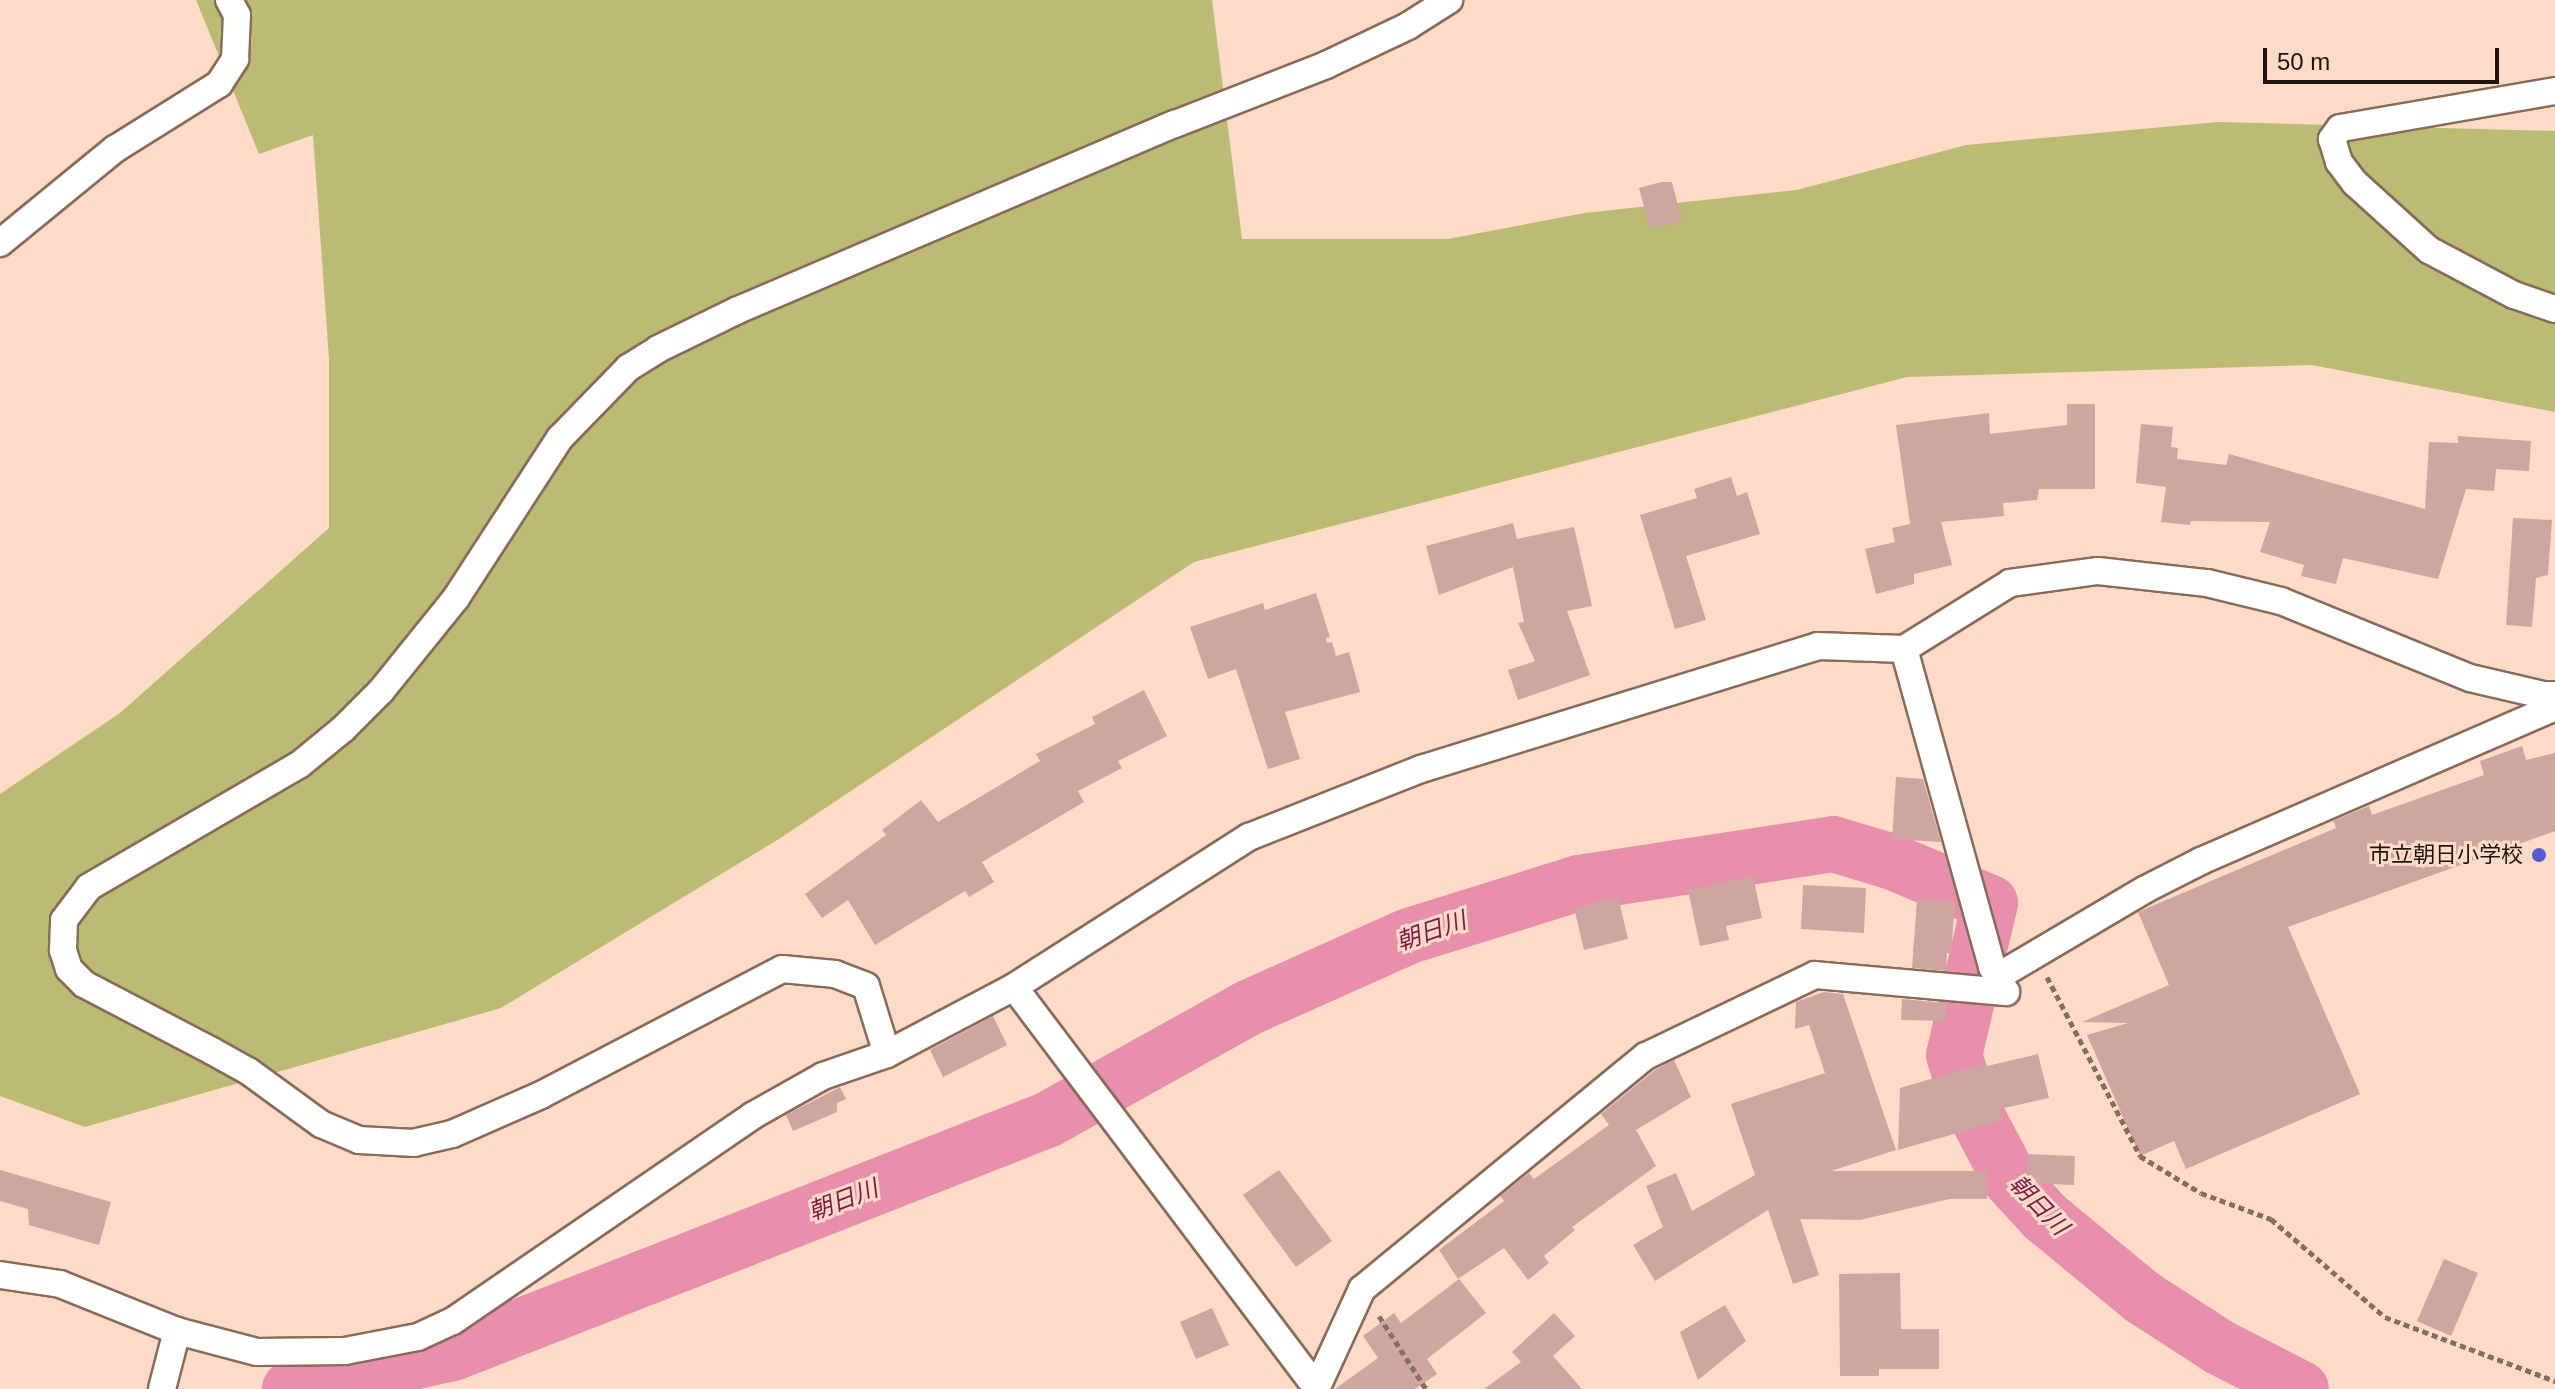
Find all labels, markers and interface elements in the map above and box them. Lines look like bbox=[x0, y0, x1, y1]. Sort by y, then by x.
scale bar bbox=[2267, 32, 2503, 82]
text: 50 m bbox=[2277, 48, 2330, 75]
place label: 市立朝日小学校 bbox=[2369, 842, 2523, 868]
marker: 市立朝日小学校 bbox=[2530, 846, 2548, 864]
water label: 朝日川 bbox=[1392, 906, 1470, 956]
water label: 朝日川 bbox=[2004, 1169, 2074, 1241]
water label: 朝日川 bbox=[804, 1174, 882, 1226]

